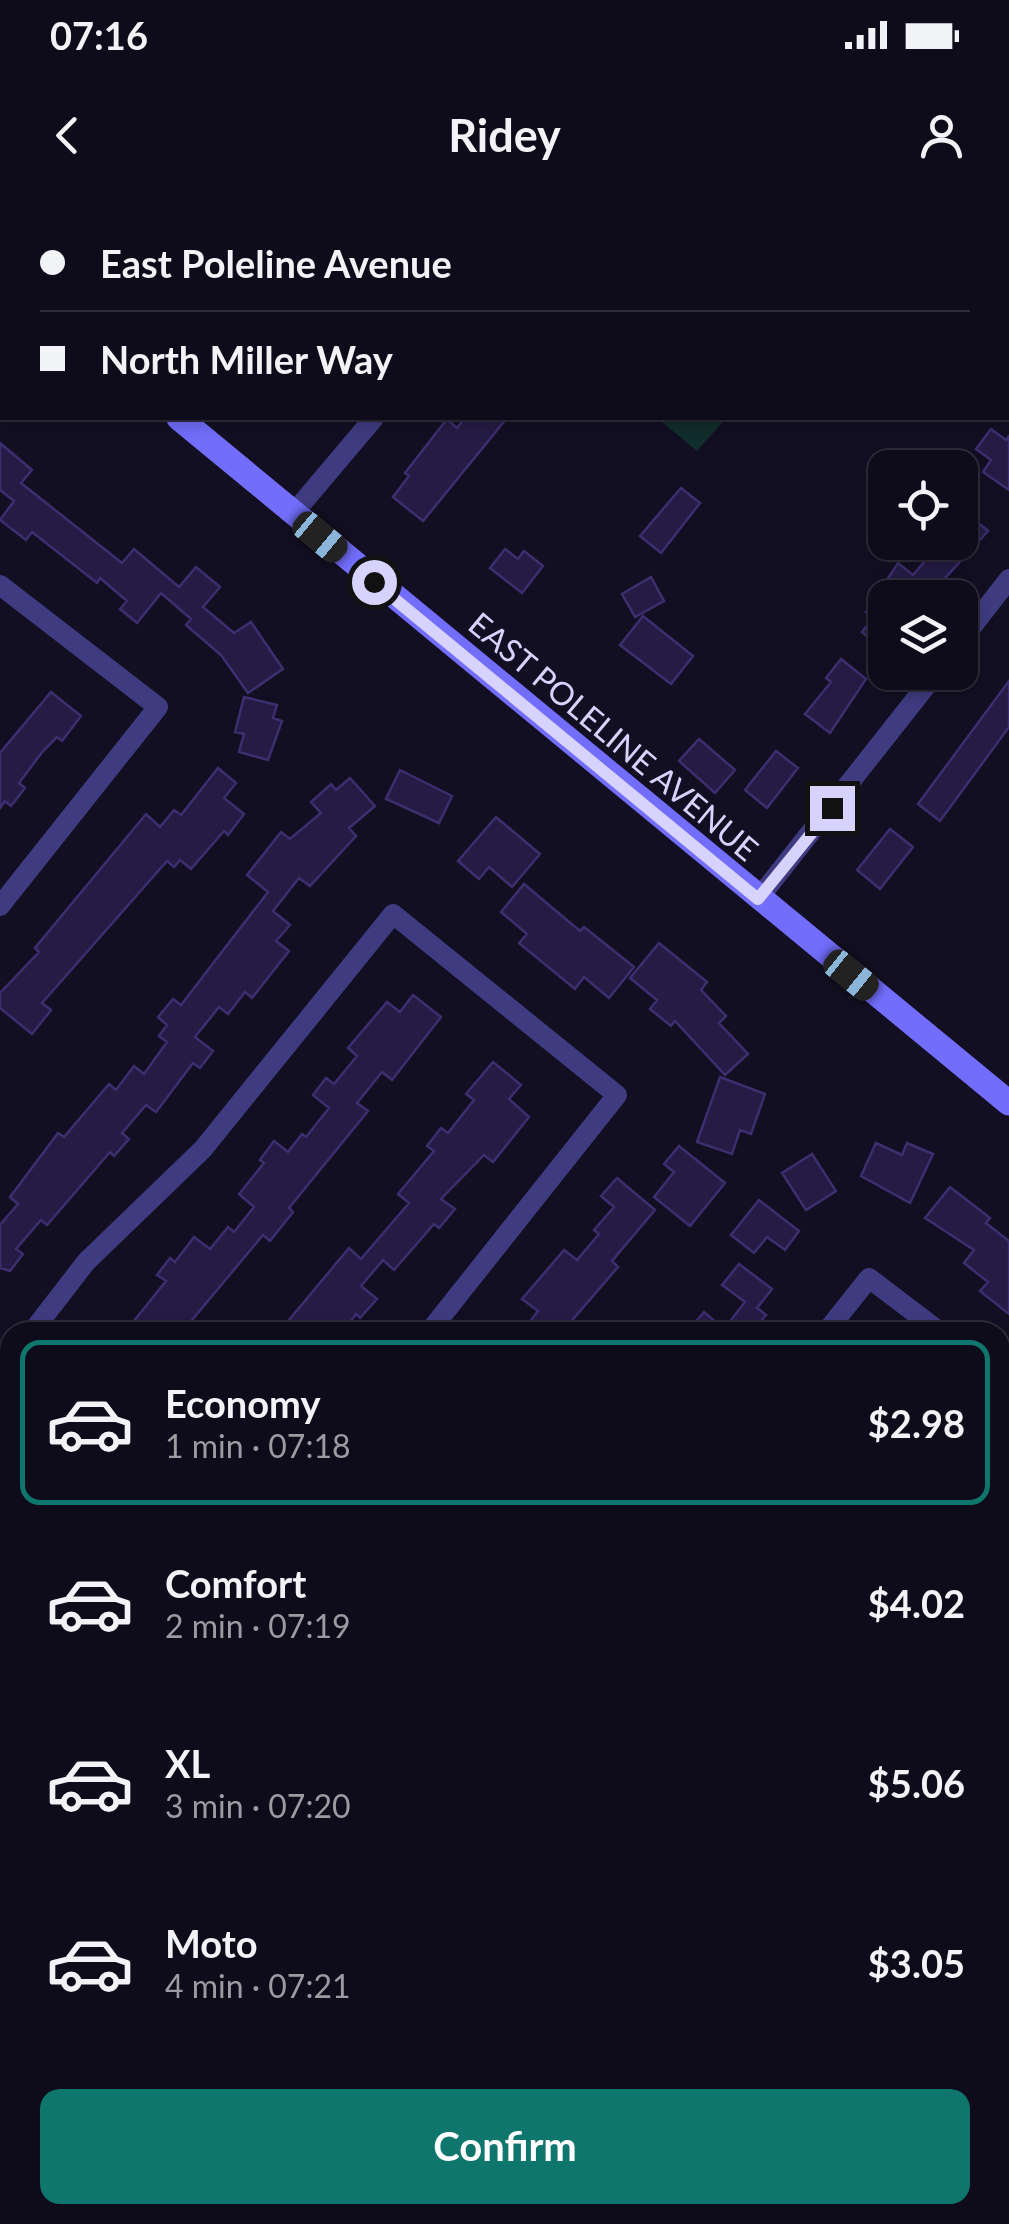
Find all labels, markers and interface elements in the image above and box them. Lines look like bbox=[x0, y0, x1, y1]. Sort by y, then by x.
text: 07:16 bbox=[50, 12, 148, 58]
icon: back bbox=[40, 108, 95, 163]
text: Ridey bbox=[448, 108, 561, 162]
icon: person bbox=[914, 108, 969, 163]
text: East Poleline Avenue bbox=[100, 240, 452, 286]
text: North Miller Way bbox=[100, 336, 393, 382]
map controls bbox=[868, 450, 978, 690]
button: locate bbox=[868, 450, 978, 560]
car bbox=[287, 506, 353, 568]
route start bbox=[352, 560, 397, 605]
button: layers bbox=[868, 580, 978, 690]
street label: EAST POLELINE AVENUE bbox=[461, 603, 766, 868]
route end bbox=[810, 786, 855, 831]
car bbox=[818, 944, 884, 1006]
icon: car bbox=[45, 1378, 135, 1468]
text: Economy bbox=[165, 1380, 320, 1426]
text: $2.98 bbox=[868, 1400, 965, 1446]
text: 1 min · 07:18 bbox=[165, 1426, 351, 1465]
icon: car bbox=[45, 1558, 135, 1648]
text: Comfort bbox=[165, 1560, 306, 1606]
text: $4.02 bbox=[868, 1580, 965, 1626]
text: 2 min · 07:19 bbox=[165, 1606, 351, 1645]
icon: car bbox=[45, 1738, 135, 1828]
text: XL bbox=[165, 1740, 210, 1786]
text: $5.06 bbox=[868, 1760, 965, 1806]
text: 3 min · 07:20 bbox=[165, 1786, 351, 1825]
icon: car bbox=[45, 1918, 135, 2008]
text: Moto bbox=[165, 1920, 258, 1966]
text: $3.05 bbox=[868, 1940, 965, 1986]
text: 4 min · 07:21 bbox=[165, 1966, 351, 2005]
button: Confirm bbox=[40, 2089, 970, 2204]

